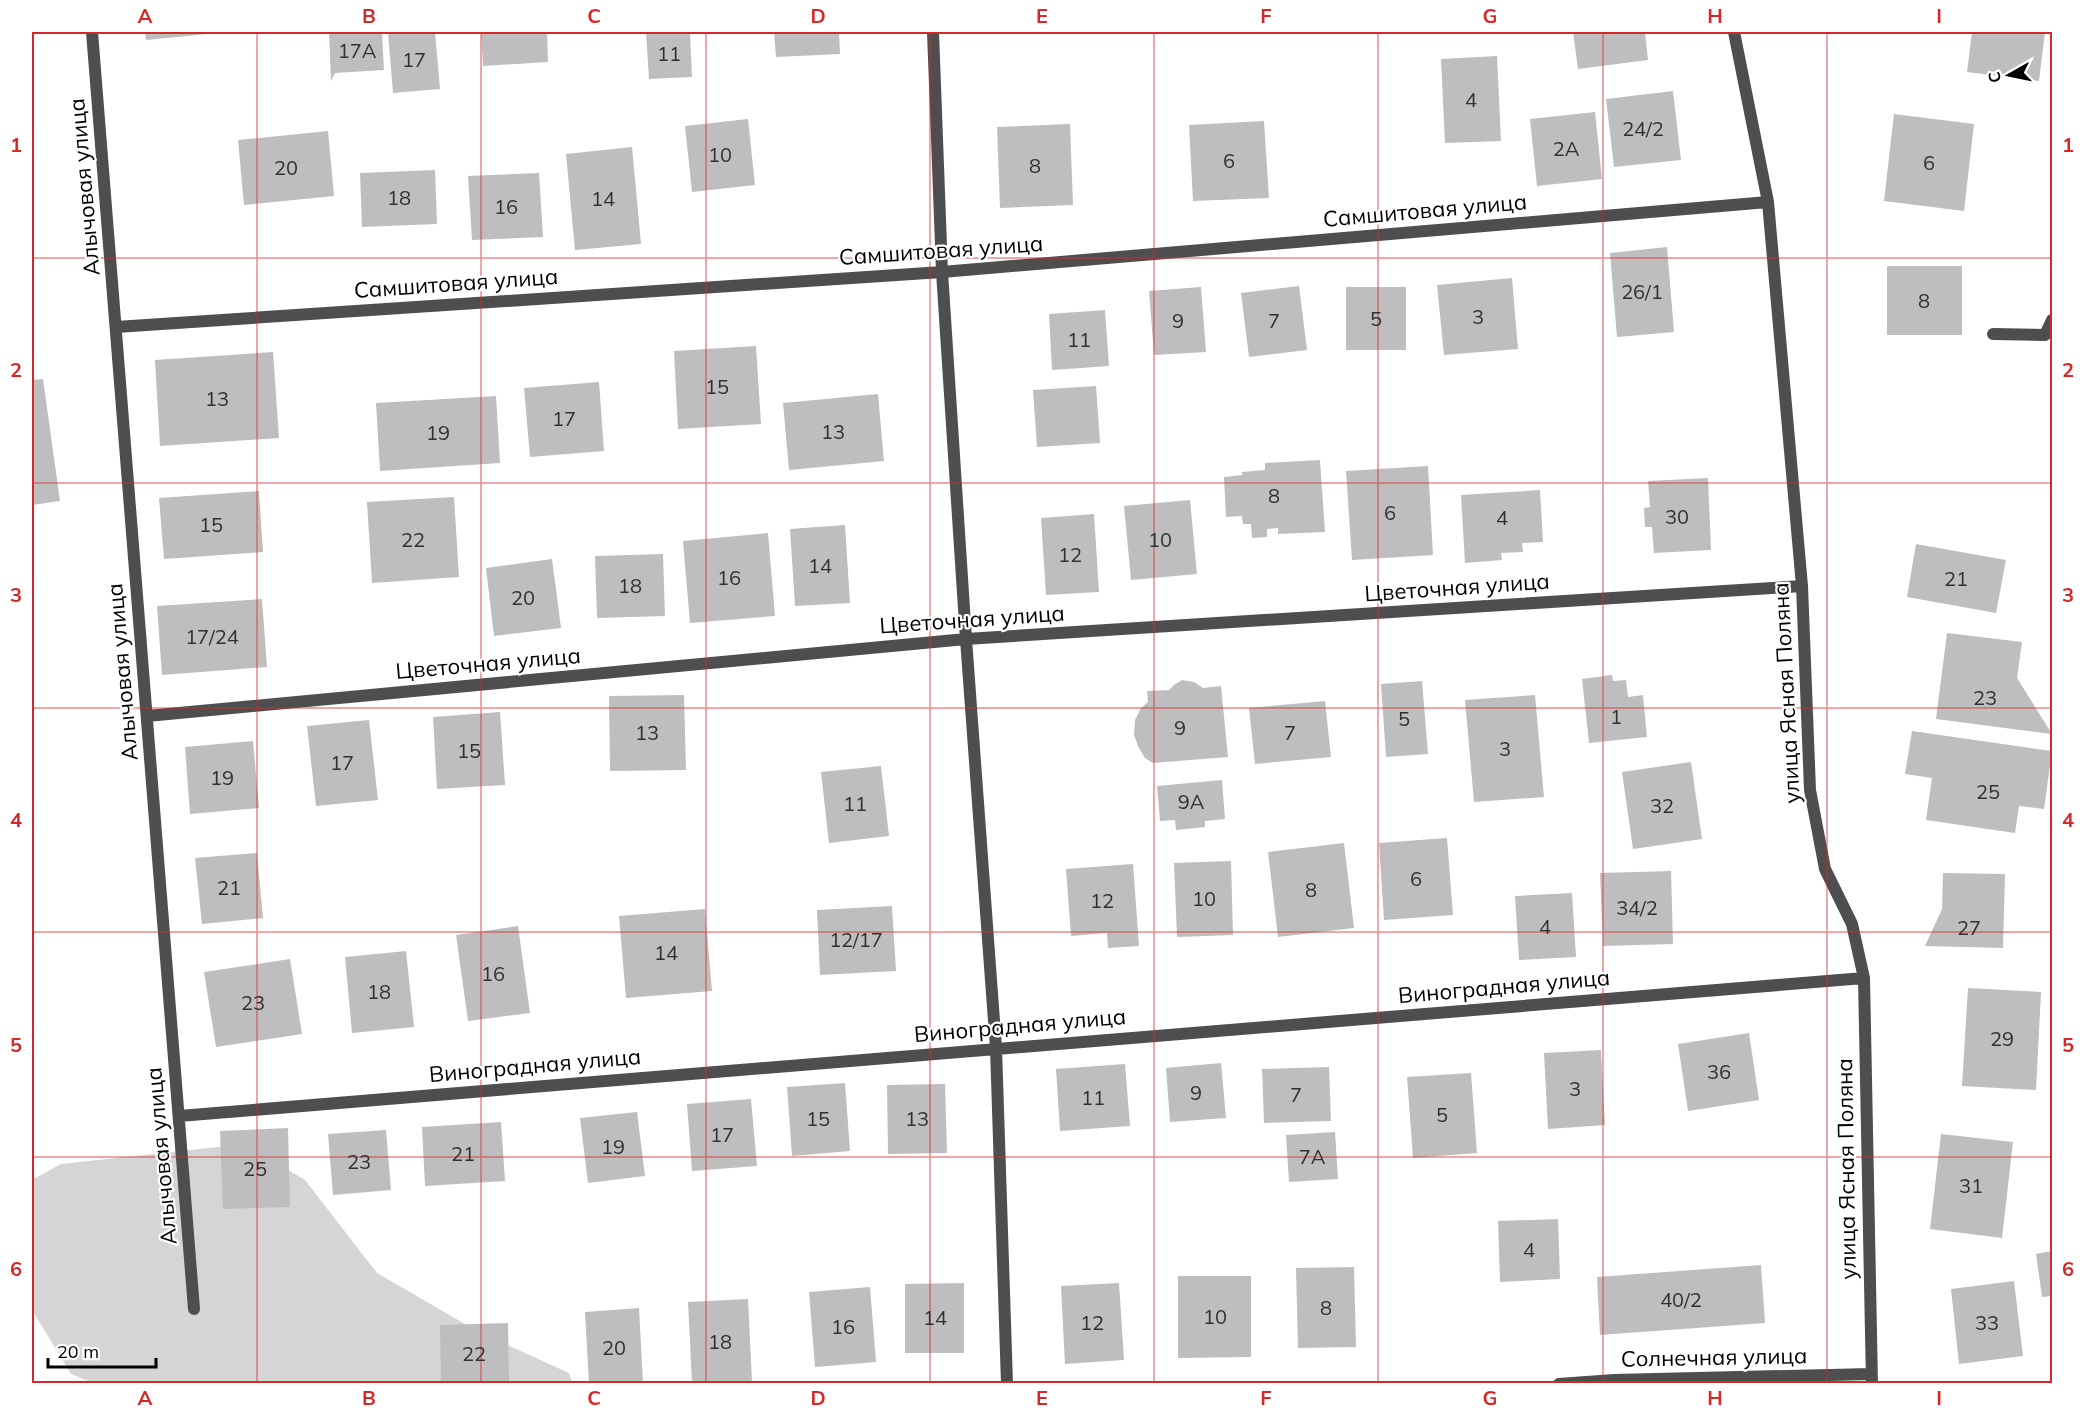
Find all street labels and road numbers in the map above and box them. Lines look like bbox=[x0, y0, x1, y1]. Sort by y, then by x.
street label: Алычовая улица bbox=[62, 97, 106, 277]
street label: Самшитовая улица bbox=[1322, 187, 1528, 233]
street label: Самшитовая улица bbox=[838, 229, 1044, 271]
street label: Самшитовая улица bbox=[353, 262, 559, 304]
street label: Цветочная улица bbox=[1363, 567, 1551, 607]
street label: Алычовая улица bbox=[100, 582, 144, 762]
street label: улица Ясная Поляна bbox=[1766, 582, 1806, 804]
street label: Цветочная улица bbox=[878, 599, 1066, 639]
street label: Цветочная улица bbox=[394, 641, 582, 685]
street label: Виноградная улица bbox=[1397, 963, 1611, 1009]
street label: Виноградная улица bbox=[913, 1002, 1127, 1048]
street label: Виноградная улица bbox=[428, 1042, 642, 1088]
street label: улица Ясная Поляна bbox=[1830, 1058, 1862, 1280]
street label: Алычовая улица bbox=[139, 1066, 183, 1246]
street label: Солнечная улица bbox=[1620, 1341, 1808, 1373]

